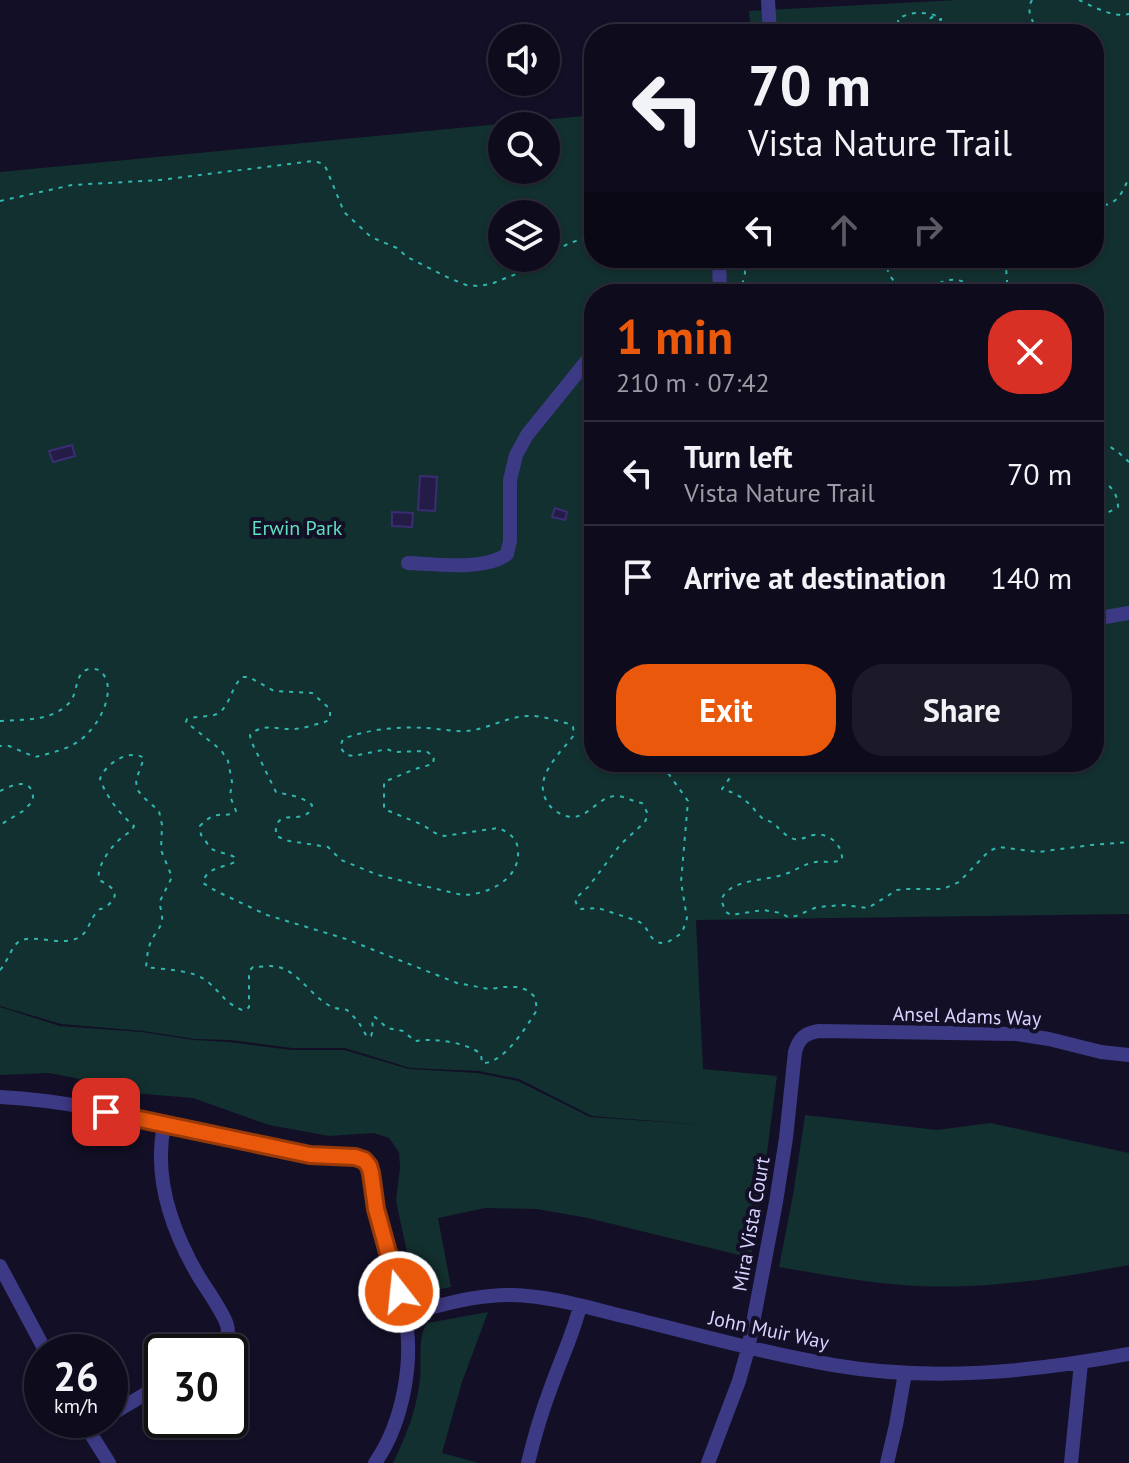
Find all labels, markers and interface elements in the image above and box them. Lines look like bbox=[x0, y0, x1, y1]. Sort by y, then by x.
map controls bbox=[488, 24, 560, 272]
button: sound bbox=[488, 24, 560, 96]
text: 70 m bbox=[748, 49, 871, 121]
icon: left bbox=[616, 56, 720, 160]
button: search bbox=[488, 112, 560, 184]
text: Vista Nature Trail bbox=[748, 119, 1012, 166]
button: layers bbox=[488, 200, 560, 272]
icon: left bbox=[738, 208, 782, 252]
icon: ahead bbox=[822, 208, 866, 252]
icon: right bbox=[906, 208, 950, 252]
text: 1 min bbox=[616, 305, 733, 367]
button: close bbox=[988, 310, 1072, 394]
text: 210 m · 07:42 bbox=[616, 366, 770, 399]
text: Turn left bbox=[684, 437, 792, 476]
icon: left bbox=[616, 451, 660, 495]
text: 70 m bbox=[1007, 454, 1072, 493]
text: Vista Nature Trail bbox=[684, 476, 875, 509]
park label: Erwin Park bbox=[252, 515, 343, 541]
icon: arrive bbox=[616, 555, 660, 599]
text: Arrive at destination bbox=[684, 558, 946, 597]
text: 140 m bbox=[991, 558, 1072, 597]
button: Exit bbox=[616, 664, 836, 756]
button: Share bbox=[852, 664, 1072, 756]
street label: Ansel Adams Way bbox=[892, 1000, 1042, 1032]
pin bbox=[72, 1078, 140, 1146]
icon: arrive bbox=[84, 1090, 128, 1134]
street label: Mira Vista Court bbox=[726, 1154, 776, 1293]
position arrow bbox=[357, 1250, 441, 1334]
street label: John Muir Way bbox=[705, 1304, 832, 1356]
speed limit sign: 30 bbox=[144, 1334, 248, 1438]
text: 26 bbox=[53, 1350, 99, 1402]
text: km/h bbox=[54, 1393, 98, 1419]

